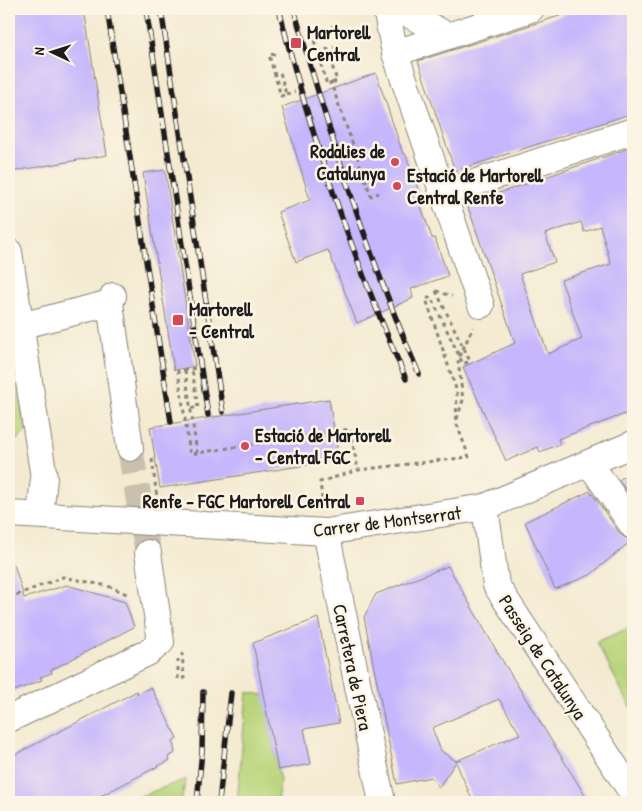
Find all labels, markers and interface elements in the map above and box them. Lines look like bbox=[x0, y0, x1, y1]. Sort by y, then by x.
place label: Martorell Central bbox=[307, 19, 371, 67]
north arrow bbox=[28, 28, 78, 78]
marker: Martorell Central bbox=[289, 36, 303, 50]
text: N bbox=[29, 46, 48, 55]
place label: Rodalies de Catalunya bbox=[310, 138, 386, 187]
marker: Rodalies de Catalunya bbox=[389, 156, 401, 168]
place label: Estació de Martorell Central Renfe bbox=[407, 162, 544, 210]
marker: Estació de Martorell Central Renfe bbox=[391, 180, 403, 192]
place label: Martorell - Central bbox=[189, 296, 255, 344]
marker: Martorell - Central bbox=[171, 313, 185, 327]
place label: Estació de Martorell - Central FGC bbox=[255, 422, 392, 470]
marker: Estació de Martorell - Central FGC bbox=[239, 440, 251, 452]
place label: Renfe - FGC Martorell Central bbox=[143, 488, 351, 514]
marker: Renfe - FGC Martorell Central bbox=[354, 495, 366, 507]
street label: Carrer de Montserrat bbox=[312, 499, 463, 543]
street label: Passeig de Catalunya bbox=[493, 590, 593, 725]
street label: Carretera de Piera bbox=[327, 602, 379, 733]

